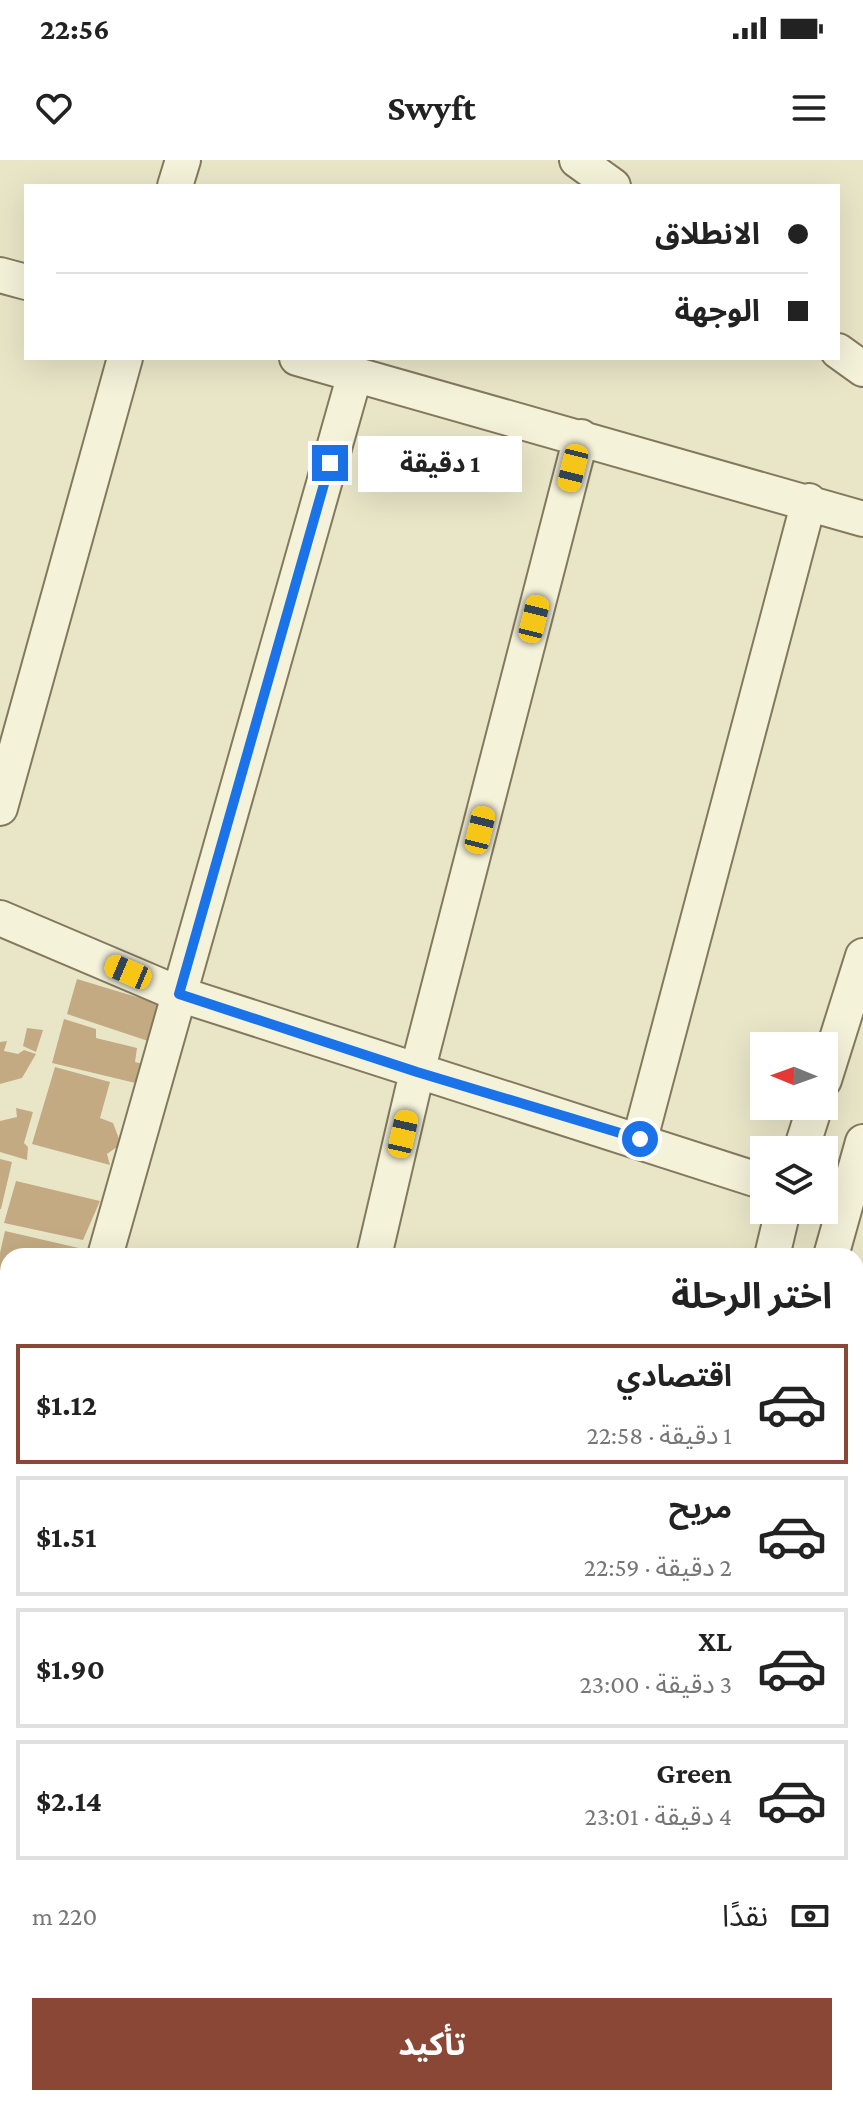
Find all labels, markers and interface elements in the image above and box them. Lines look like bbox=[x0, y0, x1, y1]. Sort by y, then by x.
text: 22:56 bbox=[40, 12, 110, 45]
icon: heart bbox=[32, 86, 76, 130]
icon: menu bbox=[787, 86, 831, 130]
text: Swyft bbox=[387, 88, 476, 128]
text: الانطلاق bbox=[655, 217, 760, 250]
text: الوجهة bbox=[675, 294, 760, 327]
callout: 1 دقيقة bbox=[358, 435, 522, 491]
car bbox=[556, 442, 590, 494]
route end bbox=[312, 445, 348, 481]
text: 1 دقيقة bbox=[400, 449, 480, 478]
car bbox=[517, 593, 551, 645]
car bbox=[463, 804, 497, 856]
car bbox=[101, 952, 155, 992]
north arrow bbox=[750, 1032, 838, 1120]
map controls bbox=[750, 1032, 838, 1224]
car bbox=[386, 1108, 420, 1160]
route start bbox=[622, 1121, 658, 1157]
button: layers bbox=[750, 1136, 838, 1224]
text: اختر الرحلة bbox=[671, 1276, 832, 1316]
text: اقتصادي bbox=[617, 1359, 732, 1392]
icon: car bbox=[756, 1368, 828, 1440]
text: $1.12 bbox=[36, 1388, 97, 1421]
text: 1 دقيقة · 22:58 bbox=[586, 1421, 732, 1450]
text: مريح bbox=[669, 1491, 732, 1524]
icon: car bbox=[756, 1500, 828, 1572]
text: $1.51 bbox=[36, 1520, 96, 1553]
text: 2 دقيقة · 22:59 bbox=[584, 1553, 732, 1582]
text: XL bbox=[698, 1624, 732, 1657]
icon: car bbox=[756, 1632, 828, 1704]
text: $1.90 bbox=[36, 1652, 105, 1685]
text: 3 دقيقة · 23:00 bbox=[579, 1670, 732, 1699]
text: Green bbox=[656, 1756, 732, 1789]
icon: car bbox=[756, 1764, 828, 1836]
text: $2.14 bbox=[36, 1784, 102, 1817]
text: 4 دقيقة · 23:01 bbox=[585, 1802, 732, 1831]
icon: cash bbox=[788, 1894, 832, 1938]
text: نقدًا bbox=[722, 1899, 768, 1932]
text: 220 m bbox=[32, 1902, 97, 1931]
button: تأكيد bbox=[32, 1998, 832, 2090]

